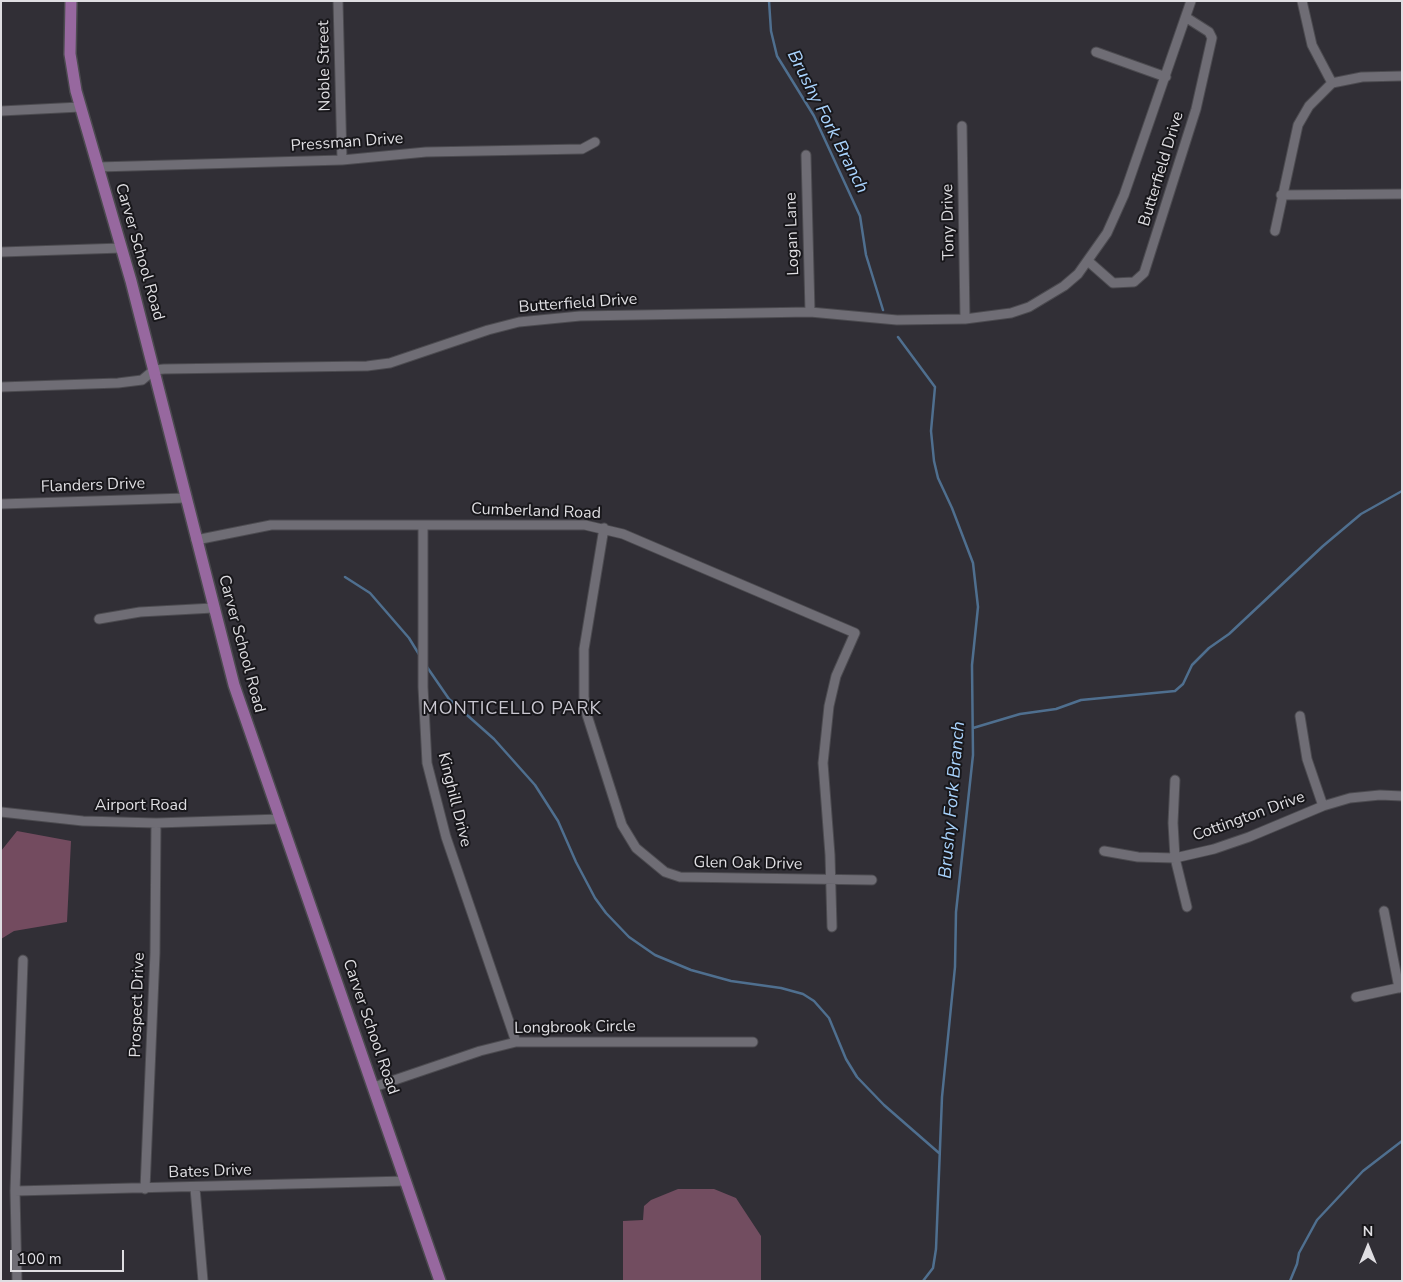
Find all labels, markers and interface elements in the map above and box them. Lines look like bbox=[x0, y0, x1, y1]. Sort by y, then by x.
street label: Noble Street bbox=[315, 20, 335, 112]
water label: Brushy Fork Branch bbox=[782, 47, 872, 197]
street label: Butterfield Drive bbox=[1135, 109, 1189, 229]
street label: Pressman Drive bbox=[290, 129, 404, 157]
street label: Carver School Road bbox=[110, 181, 168, 323]
street label: Tony Drive bbox=[939, 184, 959, 260]
street label: Logan Lane bbox=[782, 192, 804, 276]
street label: Butterfield Drive bbox=[518, 290, 638, 318]
street label: Flanders Drive bbox=[41, 475, 145, 497]
street label: Cumberland Road bbox=[471, 500, 601, 524]
street label: Carver School Road bbox=[213, 573, 269, 715]
district label: MONTICELLO PARK bbox=[420, 699, 604, 721]
water label: Brushy Fork Branch bbox=[935, 720, 971, 880]
street label: Kinghill Drive bbox=[433, 751, 475, 849]
street label: Cottington Drive bbox=[1190, 788, 1308, 846]
street label: Airport Road bbox=[95, 796, 187, 816]
street label: Glen Oak Drive bbox=[693, 853, 803, 875]
street label: Prospect Drive bbox=[127, 952, 149, 1058]
street label: Carver School Road bbox=[338, 957, 402, 1097]
street label: Longbrook Circle bbox=[514, 1017, 636, 1039]
street label: Bates Drive bbox=[168, 1161, 252, 1183]
north arrow bbox=[1343, 1222, 1393, 1272]
text: N bbox=[1363, 1222, 1373, 1241]
scale bar bbox=[12, 1240, 126, 1272]
text: 100 m bbox=[18, 1249, 62, 1269]

